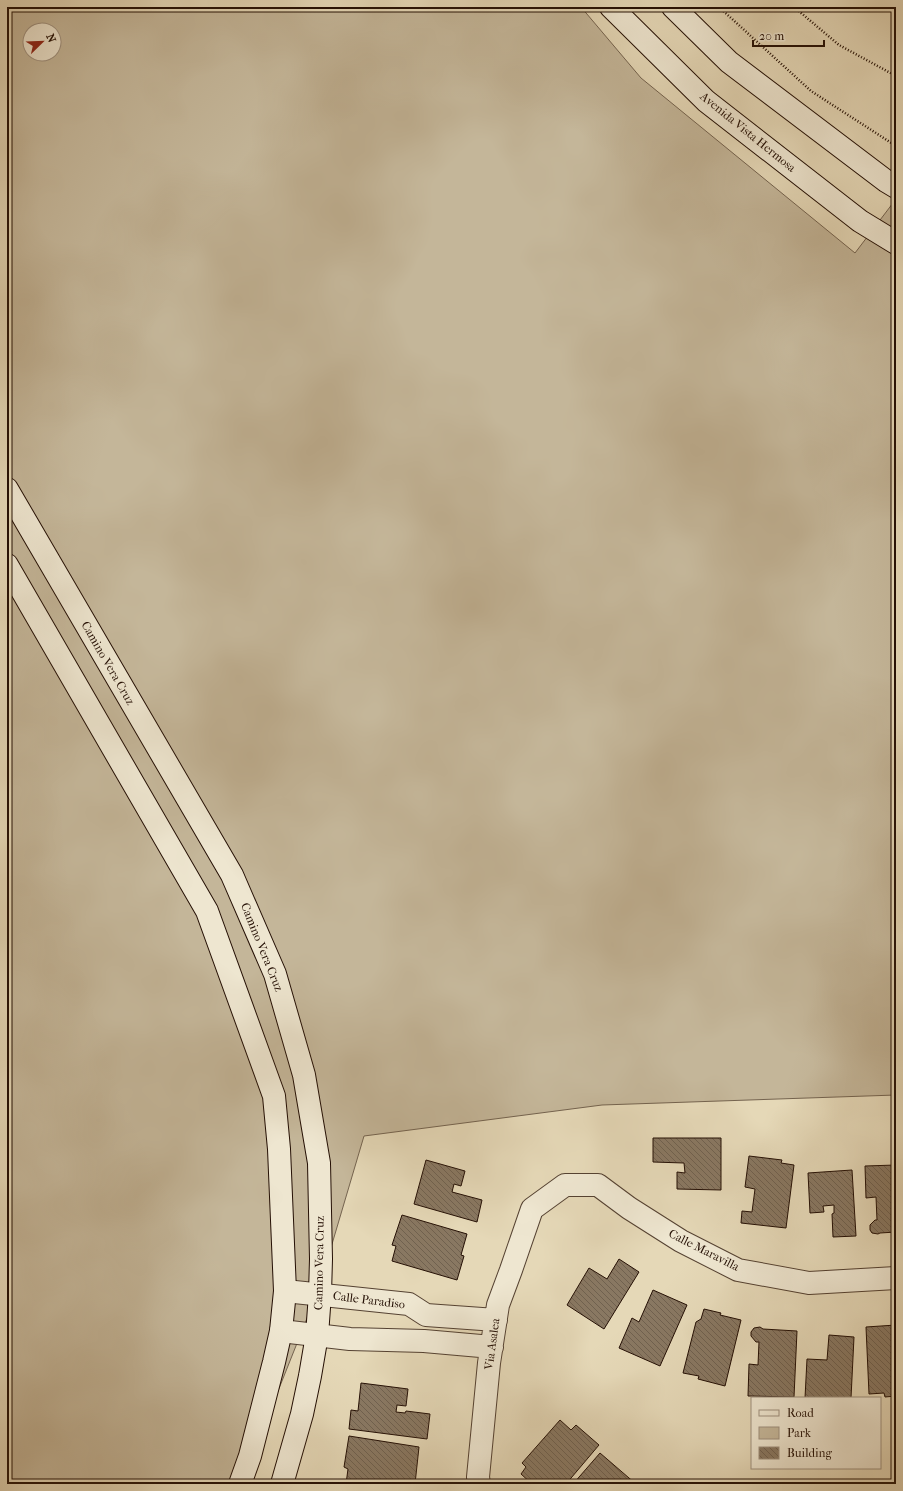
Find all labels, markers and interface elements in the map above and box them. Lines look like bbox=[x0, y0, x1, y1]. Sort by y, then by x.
north arrow bbox=[22, 22, 62, 62]
scale bar bbox=[753, 22, 824, 48]
text: 20 m bbox=[759, 29, 784, 43]
text: N bbox=[43, 32, 59, 45]
street label: Avenida Vista Hermosa bbox=[697, 89, 799, 175]
street label: Camino Vera Cruz bbox=[78, 619, 138, 708]
street label: Camino Vera Cruz bbox=[238, 901, 286, 994]
street label: Camino Vera Cruz bbox=[311, 1215, 327, 1310]
street label: Calle Maravilla bbox=[666, 1226, 742, 1274]
street label: Calle Paradiso bbox=[332, 1289, 406, 1311]
street label: Via Asalea bbox=[481, 1317, 503, 1372]
legend bbox=[751, 1397, 881, 1469]
text: Road bbox=[787, 1406, 814, 1420]
text: Park bbox=[787, 1426, 812, 1440]
text: Building bbox=[787, 1446, 832, 1460]

